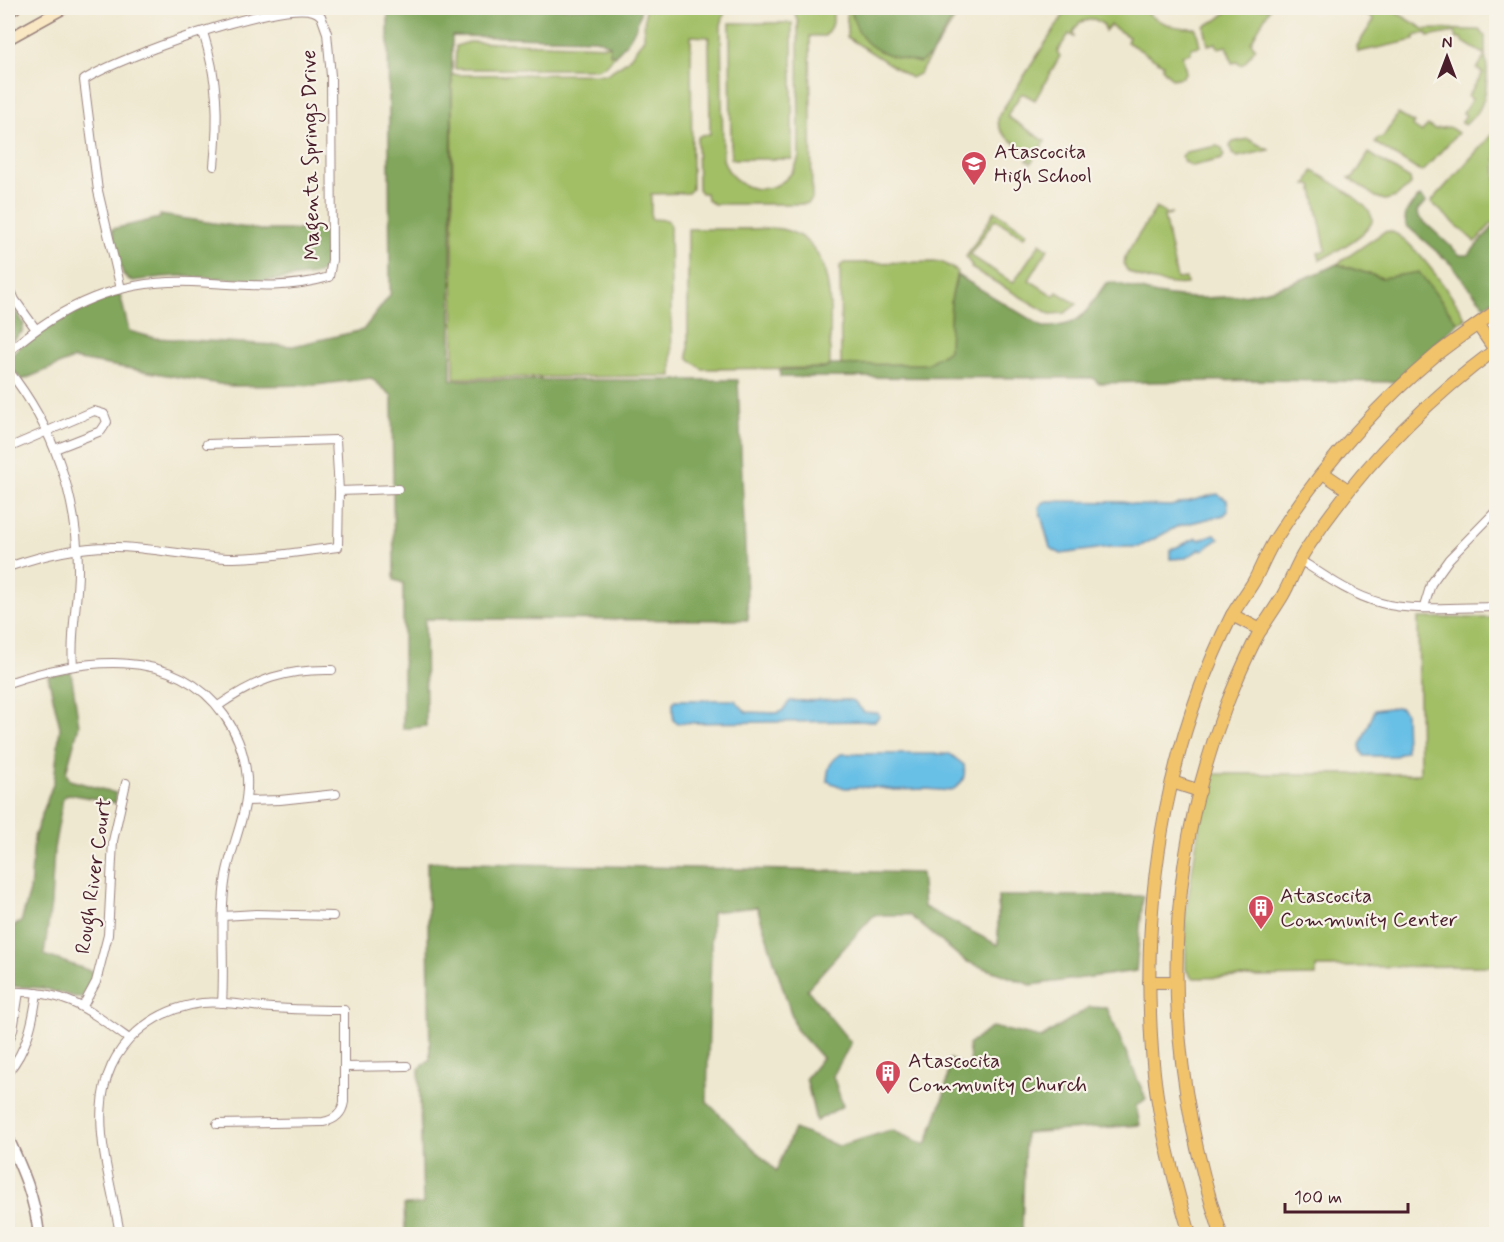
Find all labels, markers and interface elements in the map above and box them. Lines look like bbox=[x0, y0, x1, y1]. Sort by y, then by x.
north arrow bbox=[1417, 27, 1477, 87]
text: N bbox=[1442, 33, 1452, 54]
street label: Magenta Springs Drive bbox=[295, 49, 329, 261]
place label: Atascocita High School bbox=[994, 138, 1092, 192]
school or university icon: Atascocita High School bbox=[959, 149, 989, 187]
street label: Rough River Court bbox=[69, 796, 121, 956]
place label: Atascocita Community Center bbox=[1280, 882, 1458, 934]
building icon: Atascocita Community Center bbox=[1246, 893, 1276, 931]
place label: Atascocita Community Church bbox=[908, 1047, 1087, 1099]
building icon: Atascocita Community Church bbox=[873, 1058, 903, 1096]
scale bar bbox=[1285, 1176, 1408, 1214]
text: 100 m bbox=[1294, 1186, 1342, 1210]

